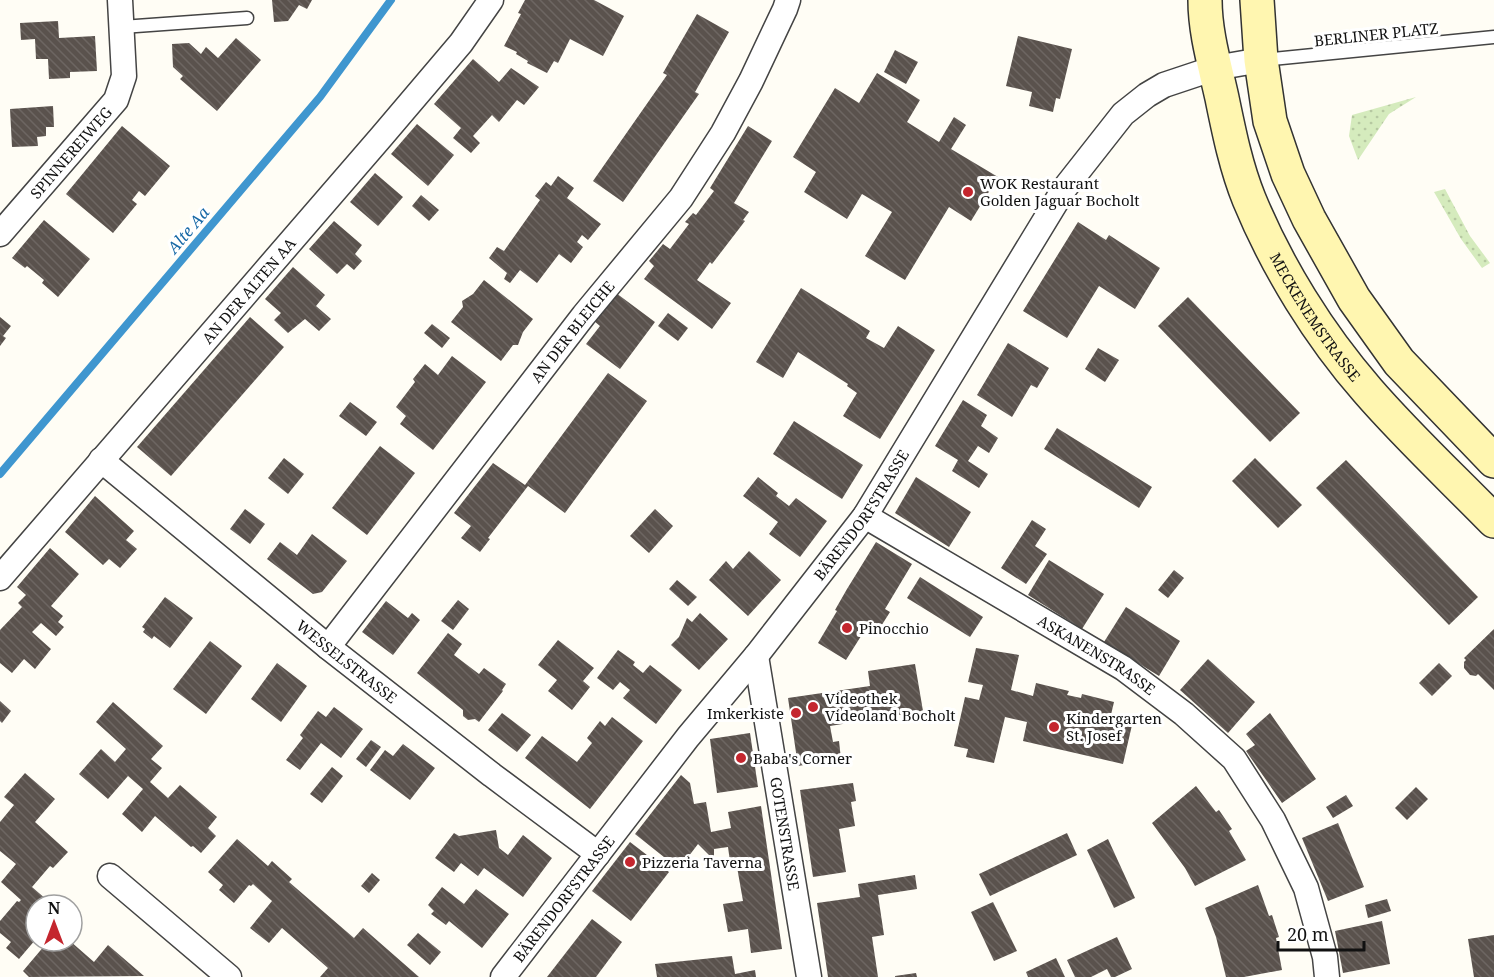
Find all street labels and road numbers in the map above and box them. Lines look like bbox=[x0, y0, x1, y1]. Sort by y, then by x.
street label: BERLINER PLATZ bbox=[1313, 18, 1439, 50]
street label: SPINNEREIWEG bbox=[25, 102, 116, 203]
street label: AN DER ALTEN AA bbox=[197, 233, 300, 348]
street label: MECKENEMSTRASSE bbox=[1266, 249, 1365, 385]
street label: AN DER BLEICHE bbox=[526, 276, 619, 386]
street label: BÄRENDORFSTRASSE bbox=[809, 446, 913, 584]
street label: ASKANENSTRASSE bbox=[1034, 610, 1160, 699]
street label: WESSELSTRASSE bbox=[292, 615, 402, 708]
street label: GOTENSTRASSE bbox=[766, 775, 805, 892]
street label: BÄRENDORFSTRASSE bbox=[508, 831, 619, 966]

